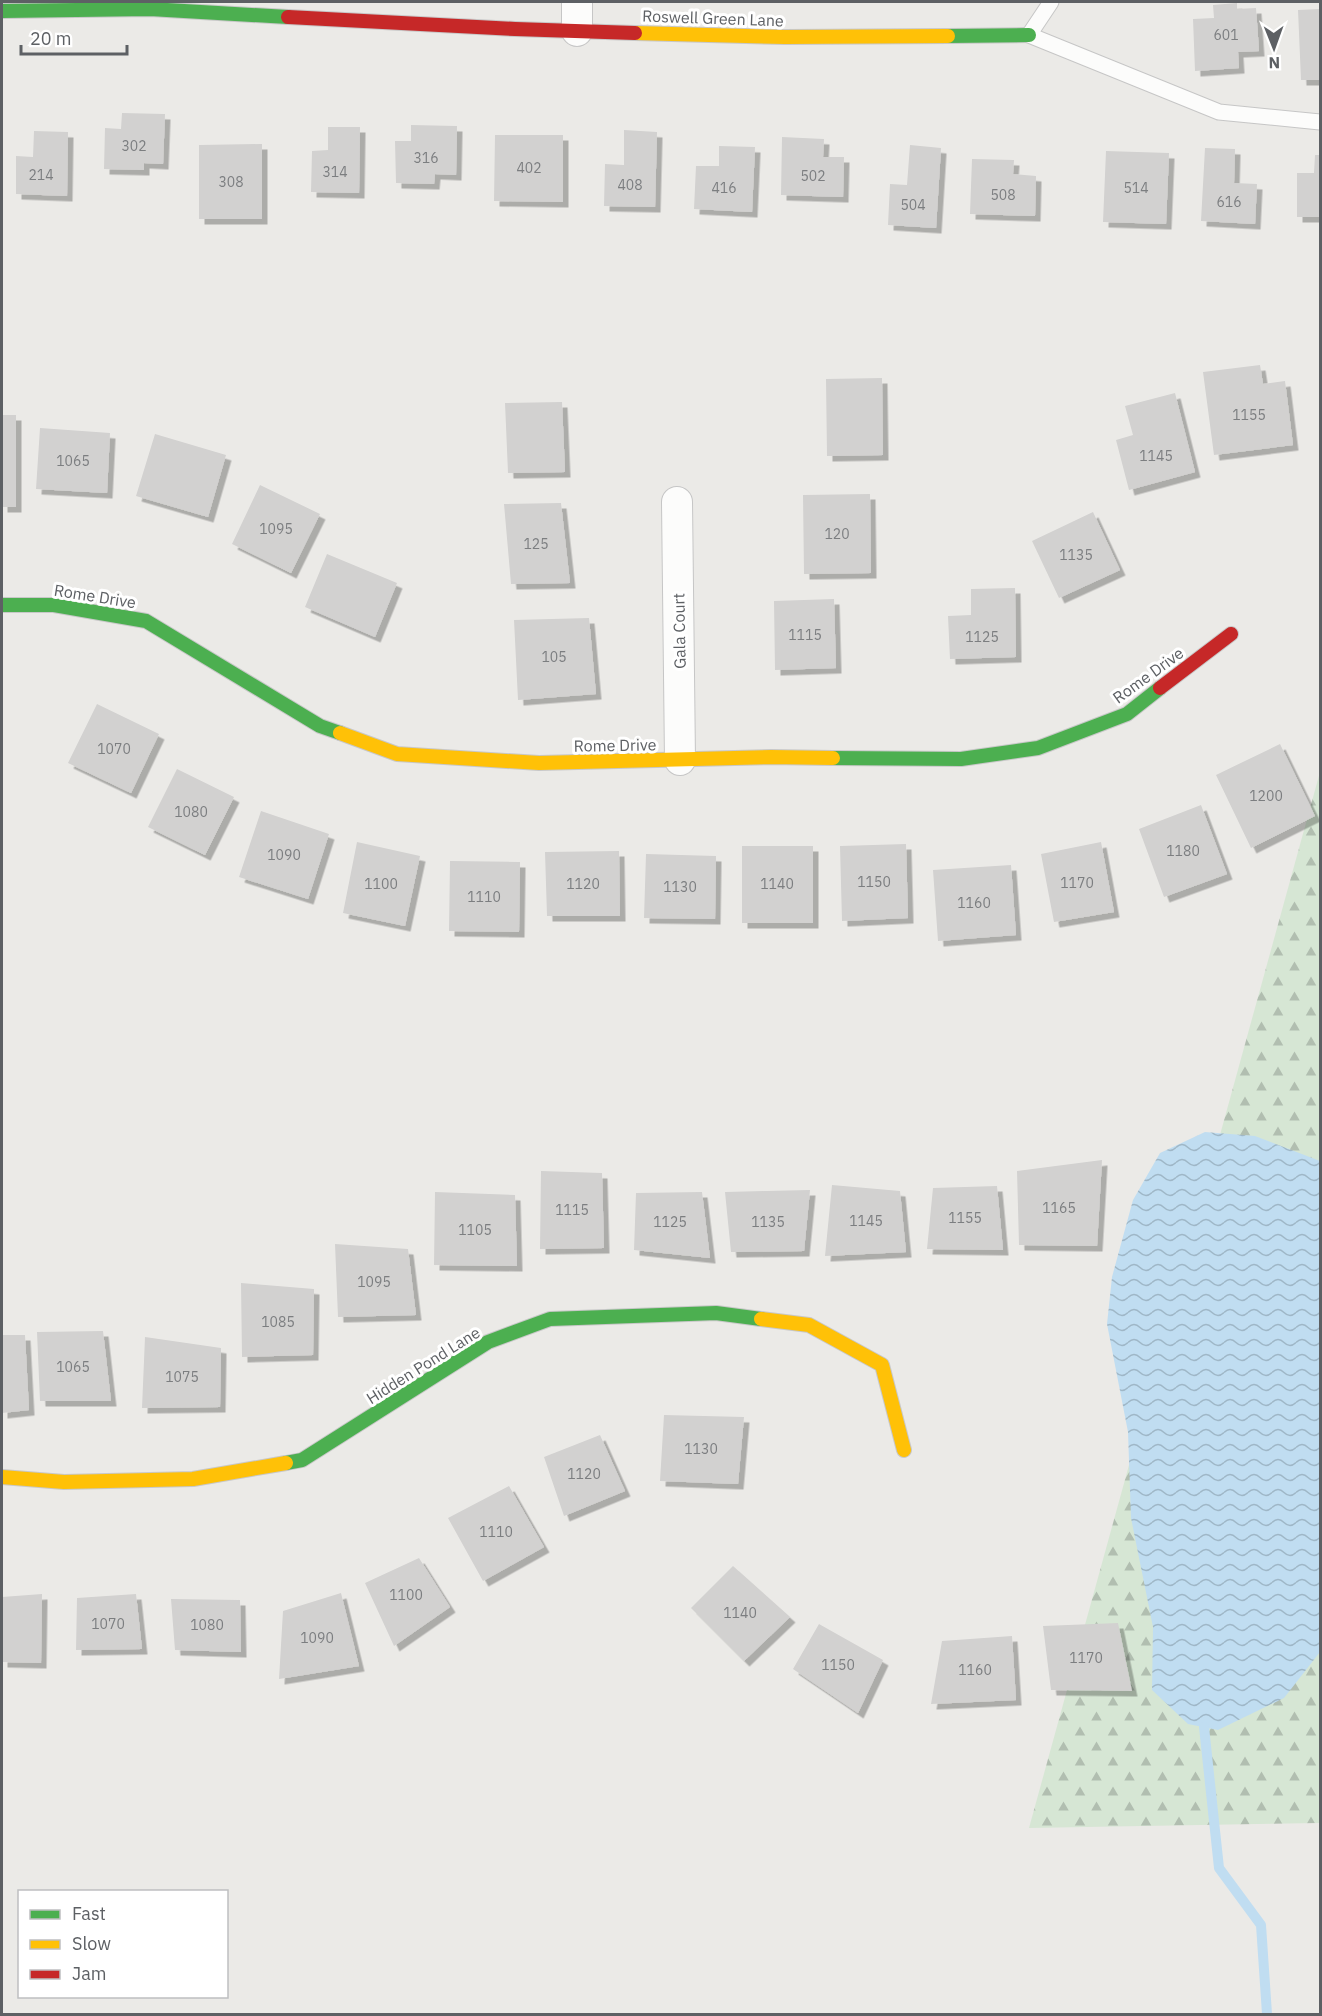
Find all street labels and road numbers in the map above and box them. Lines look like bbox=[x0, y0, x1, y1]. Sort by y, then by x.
street label: Roswell Green Lane bbox=[642, 6, 784, 30]
street label: Rome Drive bbox=[53, 580, 138, 612]
street label: Gala Court bbox=[668, 593, 690, 669]
street label: Rome Drive bbox=[1109, 643, 1187, 707]
street label: Rome Drive bbox=[574, 734, 657, 756]
street label: Hidden Pond Lane bbox=[362, 1322, 484, 1408]

